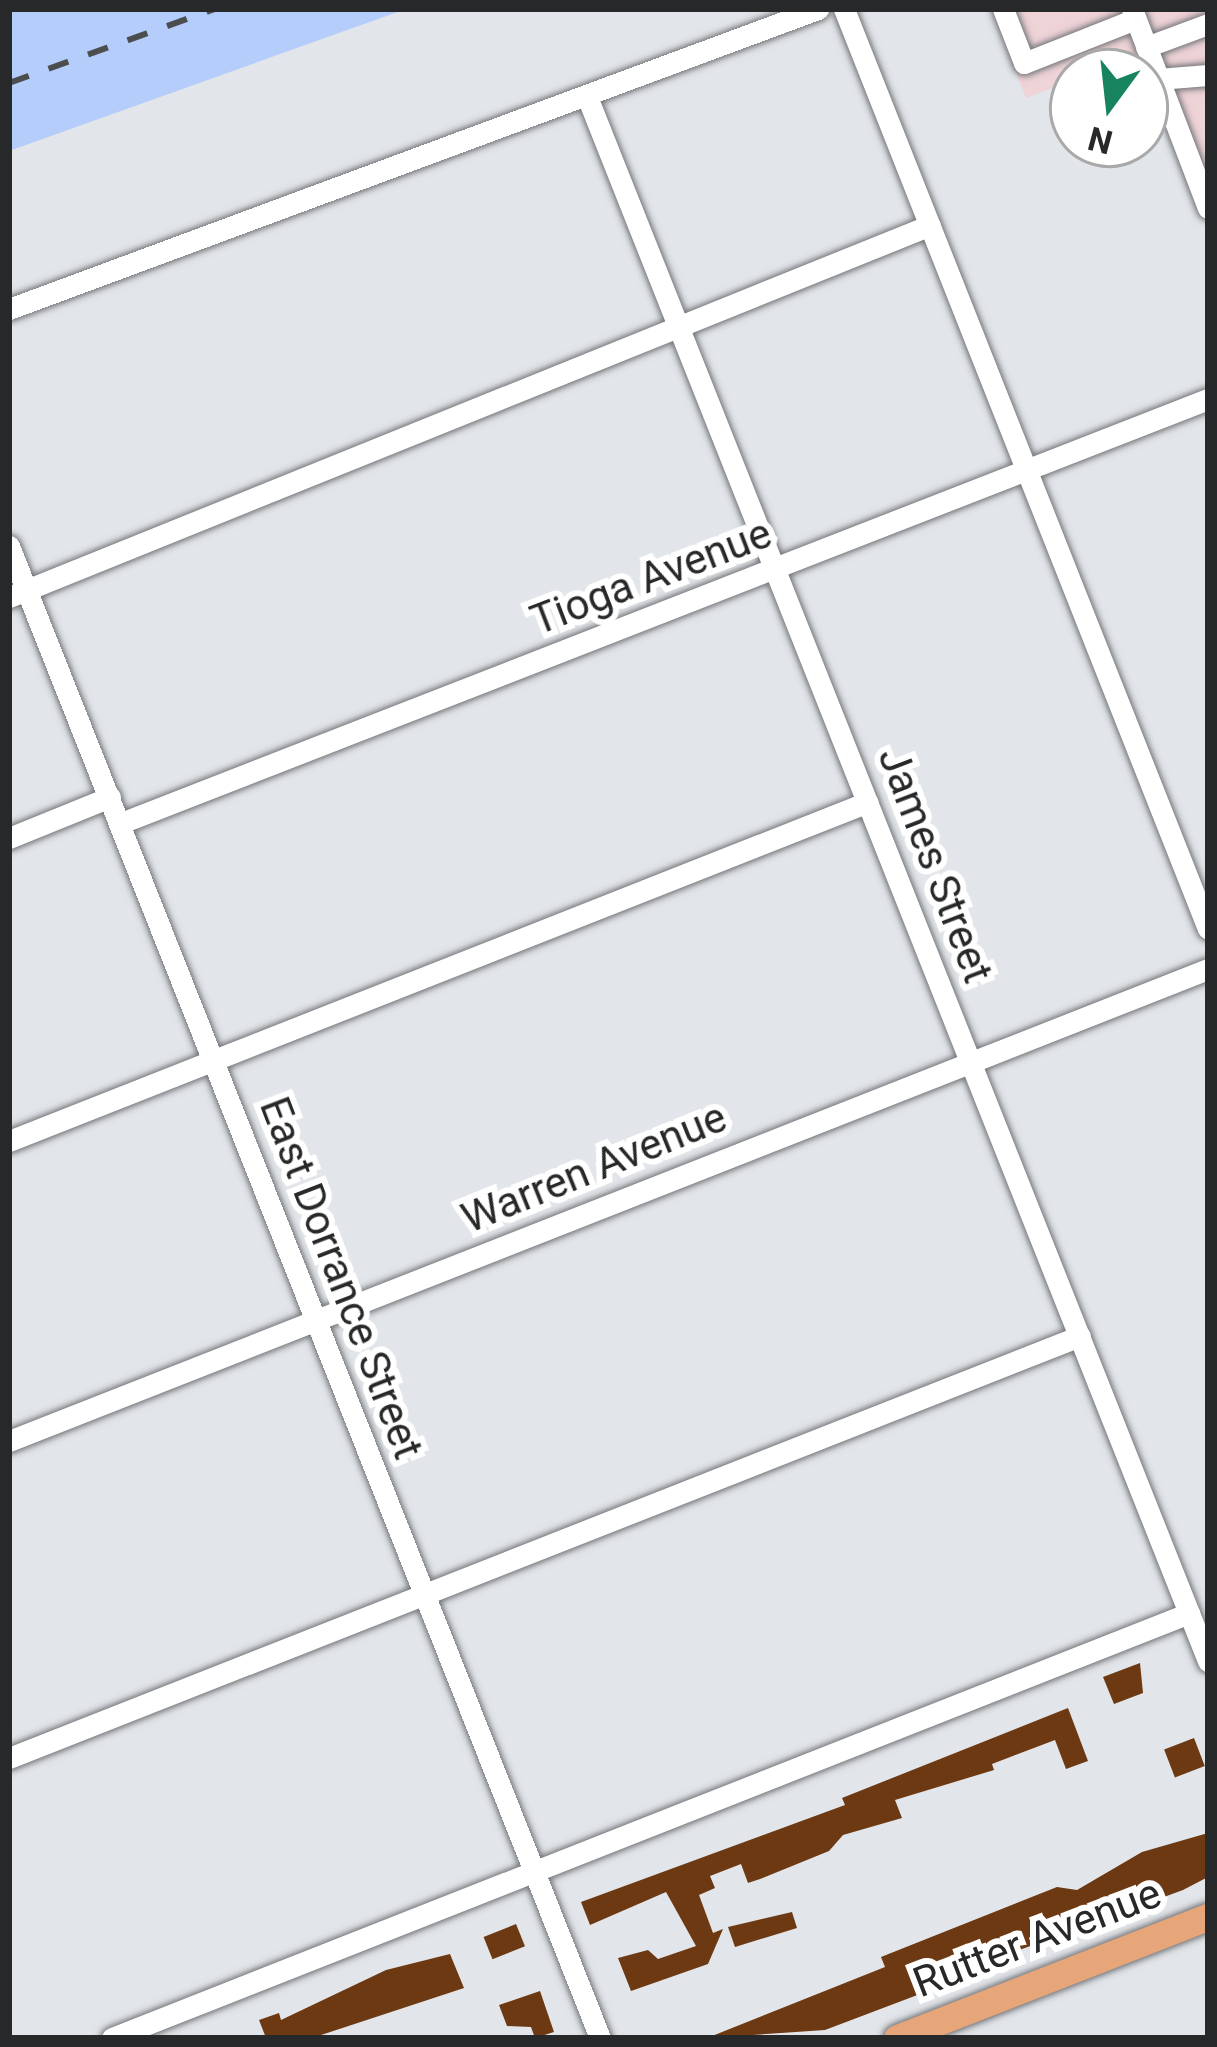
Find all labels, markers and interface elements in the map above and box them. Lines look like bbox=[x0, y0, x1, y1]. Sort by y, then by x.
north arrow bbox=[1049, 48, 1169, 168]
text: N bbox=[1084, 119, 1117, 162]
street label: Tioga Avenue bbox=[524, 508, 778, 646]
street label: James Street bbox=[867, 740, 1003, 990]
street label: East Dorrance Street bbox=[249, 1090, 433, 1466]
street label: Warren Avenue bbox=[454, 1092, 734, 1244]
street label: Rutter Avenue bbox=[906, 1868, 1168, 2008]

